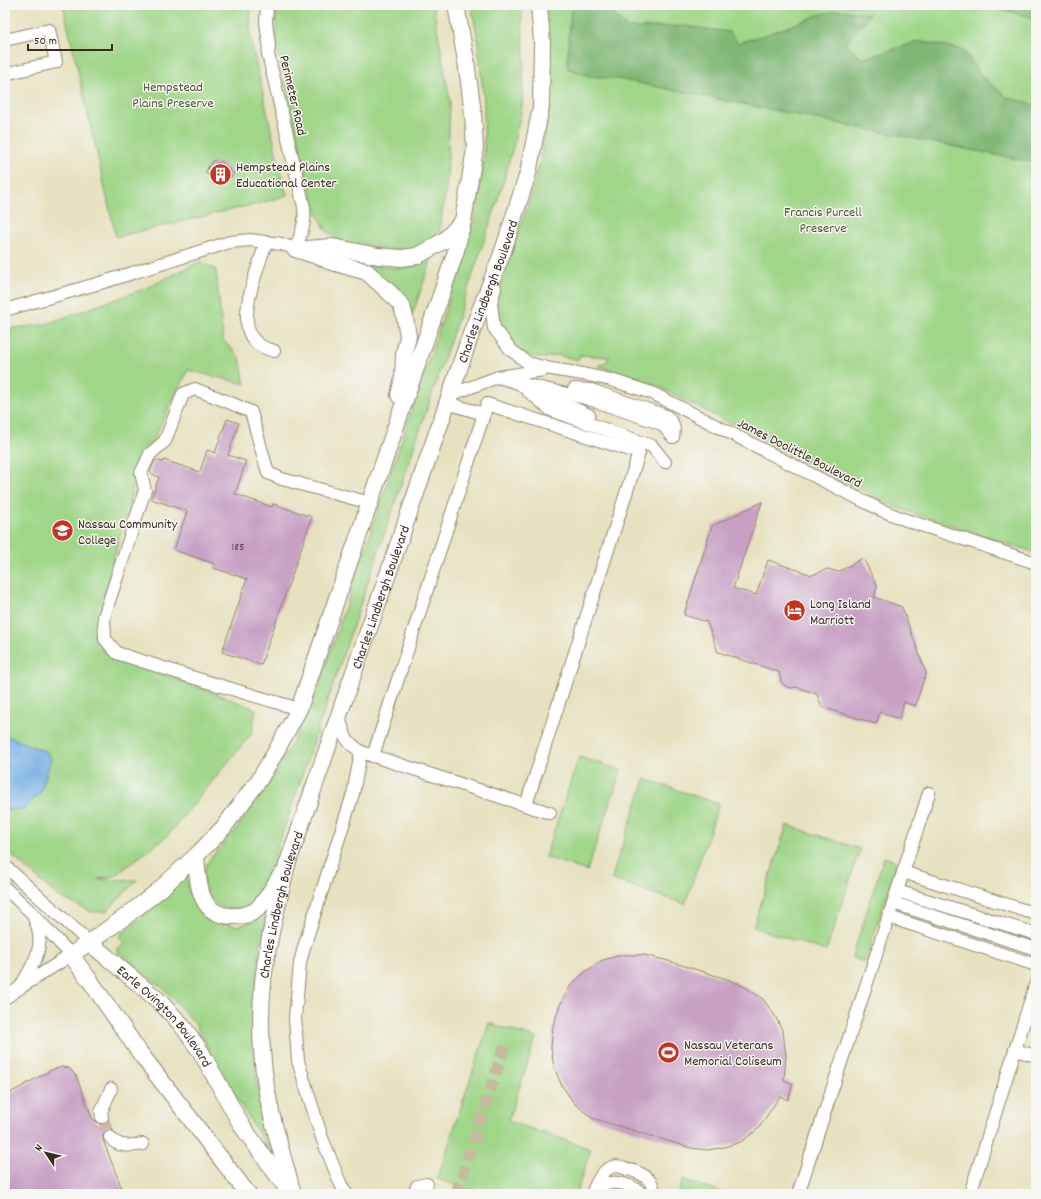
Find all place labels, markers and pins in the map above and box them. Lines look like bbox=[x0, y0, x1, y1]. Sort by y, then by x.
place label: Hempstead Plains Educational Center bbox=[236, 158, 338, 194]
building icon: Hempstead Plains Educational Center bbox=[208, 161, 234, 187]
place label: Nassau Community College bbox=[78, 515, 178, 551]
school or university icon: Nassau Community College bbox=[50, 518, 76, 544]
place label: Long Island Marriott bbox=[810, 595, 871, 631]
hotel icon: Long Island Marriott bbox=[781, 598, 807, 624]
place label: Nassau Veterans Memorial Coliseum bbox=[684, 1036, 782, 1072]
sports icon: Nassau Veterans Memorial Coliseum bbox=[656, 1039, 682, 1065]

